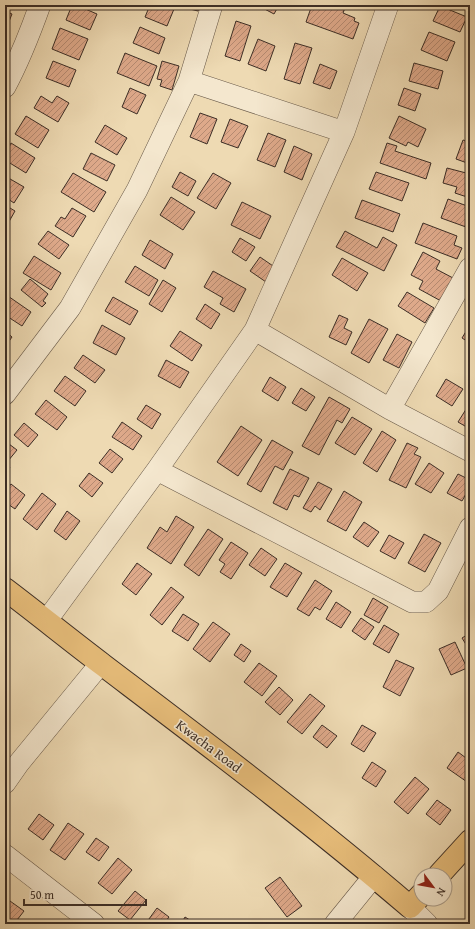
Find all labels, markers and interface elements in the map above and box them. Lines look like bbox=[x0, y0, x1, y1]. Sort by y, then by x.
street label: Kwacha Road bbox=[172, 715, 246, 778]
north arrow bbox=[413, 867, 453, 907]
scale bar bbox=[24, 881, 146, 907]
text: N bbox=[432, 885, 450, 900]
text: 50 m bbox=[30, 886, 54, 903]

